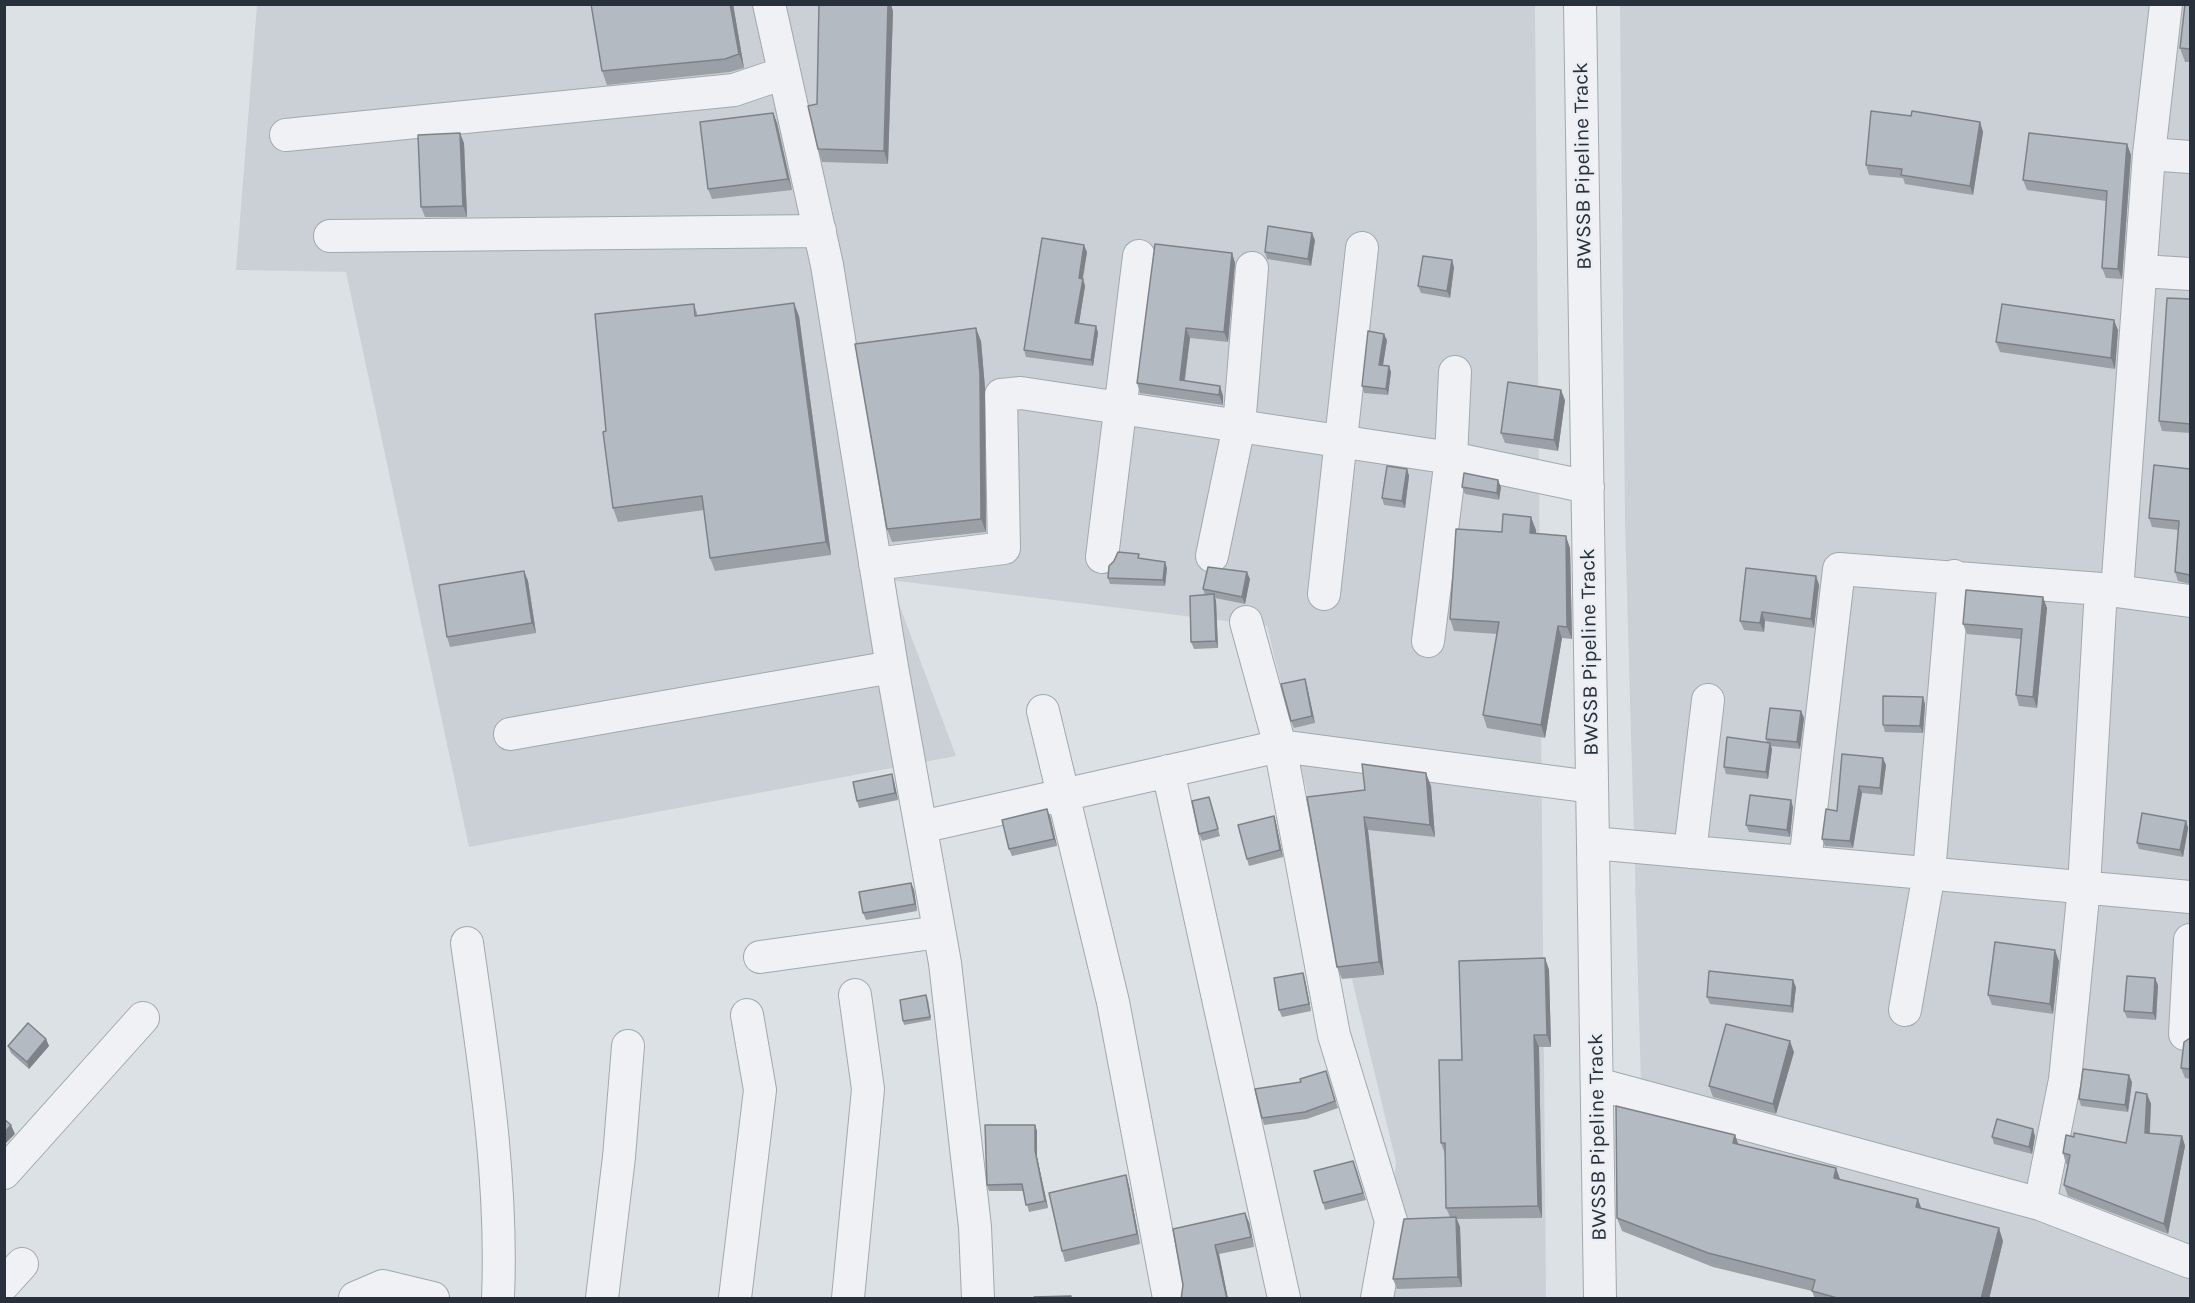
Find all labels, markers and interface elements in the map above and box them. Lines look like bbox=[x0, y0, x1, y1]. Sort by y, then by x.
street label: BWSSB Pipeline Track bbox=[1569, 62, 1597, 270]
street label: BWSSB Pipeline Track bbox=[1576, 548, 1604, 756]
street label: BWSSB Pipeline Track bbox=[1584, 1033, 1612, 1241]

